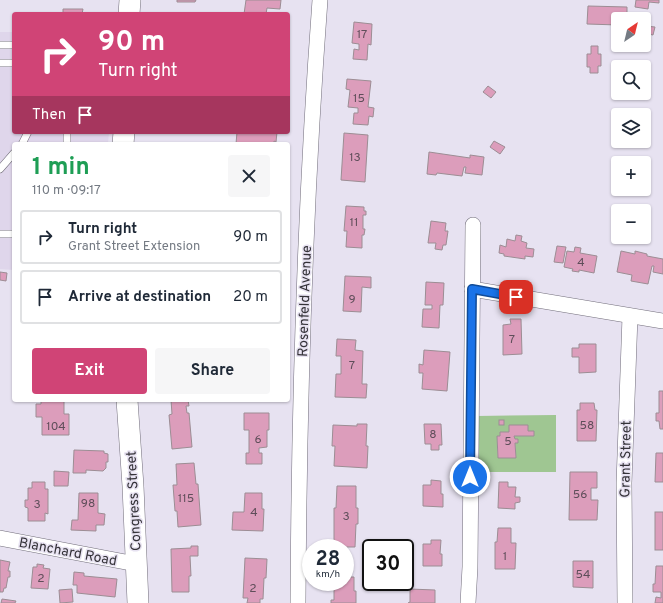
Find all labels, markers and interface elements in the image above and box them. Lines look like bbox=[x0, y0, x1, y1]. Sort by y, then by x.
north arrow bbox=[611, 12, 651, 52]
map controls bbox=[611, 12, 651, 244]
text: 90 m bbox=[98, 25, 165, 61]
house number: 17 bbox=[357, 27, 367, 43]
icon: right bbox=[32, 28, 84, 80]
text: Turn right bbox=[98, 60, 178, 83]
button: search bbox=[611, 60, 651, 100]
house number: 15 bbox=[353, 91, 365, 107]
icon: arrive bbox=[74, 104, 96, 126]
text: Then bbox=[32, 106, 66, 125]
button: layers bbox=[611, 108, 651, 148]
house number: 13 bbox=[349, 150, 361, 166]
text: 1 min bbox=[32, 153, 90, 183]
button: close bbox=[228, 155, 270, 197]
button: + bbox=[611, 156, 651, 196]
text: 110 m · 09:17 bbox=[32, 183, 101, 199]
button: − bbox=[611, 204, 651, 244]
house number: 11 bbox=[350, 215, 358, 231]
text: Turn right bbox=[68, 220, 137, 239]
icon: right bbox=[34, 226, 56, 248]
text: 90 m bbox=[233, 228, 268, 247]
text: Grant Street Extension bbox=[68, 239, 200, 255]
street label: Rosenfeld Avenue bbox=[295, 245, 316, 357]
house number: 4 bbox=[577, 255, 585, 271]
pin bbox=[499, 280, 533, 314]
icon: arrive bbox=[34, 286, 56, 308]
icon: arrive bbox=[505, 286, 527, 308]
text: Arrive at destination bbox=[68, 288, 211, 307]
text: 20 m bbox=[233, 288, 268, 307]
house number: 9 bbox=[348, 292, 356, 308]
house number: 7 bbox=[509, 332, 515, 348]
button: Exit bbox=[32, 348, 147, 394]
button: Share bbox=[155, 348, 270, 394]
house number: 7 bbox=[349, 358, 355, 374]
house number: 58 bbox=[580, 418, 594, 434]
house number: 104 bbox=[46, 419, 66, 435]
street label: Grant Street bbox=[617, 420, 636, 498]
house number: 8 bbox=[429, 427, 437, 443]
house number: 6 bbox=[254, 432, 262, 448]
house number: 5 bbox=[504, 434, 512, 450]
street label: Congress Street bbox=[123, 450, 146, 552]
position arrow bbox=[449, 456, 491, 498]
house number: 56 bbox=[573, 487, 587, 503]
house number: 115 bbox=[178, 491, 194, 507]
house number: 98 bbox=[81, 496, 95, 512]
house number: 3 bbox=[33, 497, 41, 513]
house number: 4 bbox=[250, 505, 258, 521]
house number: 3 bbox=[342, 509, 350, 525]
street label: Blanchard Road bbox=[17, 535, 118, 570]
speed limit sign: 30 bbox=[362, 539, 414, 591]
text: 28 bbox=[316, 547, 340, 573]
house number: 1 bbox=[503, 549, 507, 565]
house number: 54 bbox=[575, 567, 591, 583]
text: km/h bbox=[316, 568, 340, 581]
house number: 2 bbox=[37, 571, 45, 587]
house number: 2 bbox=[249, 581, 257, 597]

